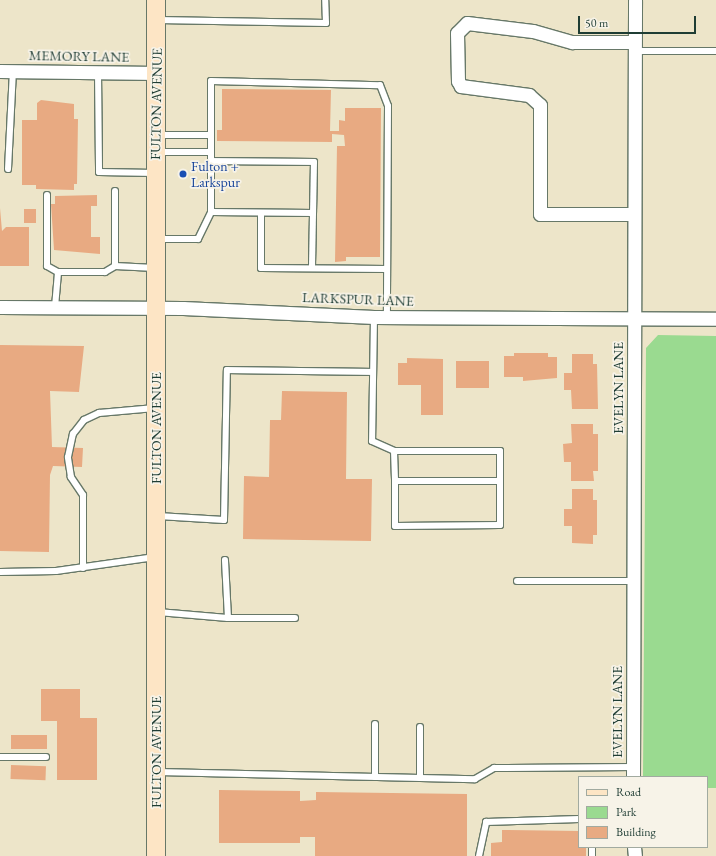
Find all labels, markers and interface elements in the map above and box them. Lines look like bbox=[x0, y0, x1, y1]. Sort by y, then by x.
scale bar bbox=[580, 8, 698, 34]
text: 50 m bbox=[585, 15, 608, 31]
street label: MEMORY LANE bbox=[29, 47, 129, 65]
street label: FULTON AVENUE bbox=[147, 48, 165, 160]
place label: Fulton + Larkspur bbox=[191, 158, 240, 190]
marker: Fulton + Larkspur bbox=[178, 169, 188, 179]
street label: LARKSPUR LANE bbox=[302, 289, 414, 309]
street label: EVELYN LANE bbox=[610, 342, 626, 434]
street label: FULTON AVENUE bbox=[148, 372, 164, 484]
street label: EVELYN LANE bbox=[609, 666, 625, 758]
street label: FULTON AVENUE bbox=[148, 696, 164, 808]
legend bbox=[578, 776, 708, 848]
text: Road bbox=[616, 784, 641, 800]
text: Park bbox=[616, 804, 636, 820]
text: Building bbox=[616, 824, 656, 840]

